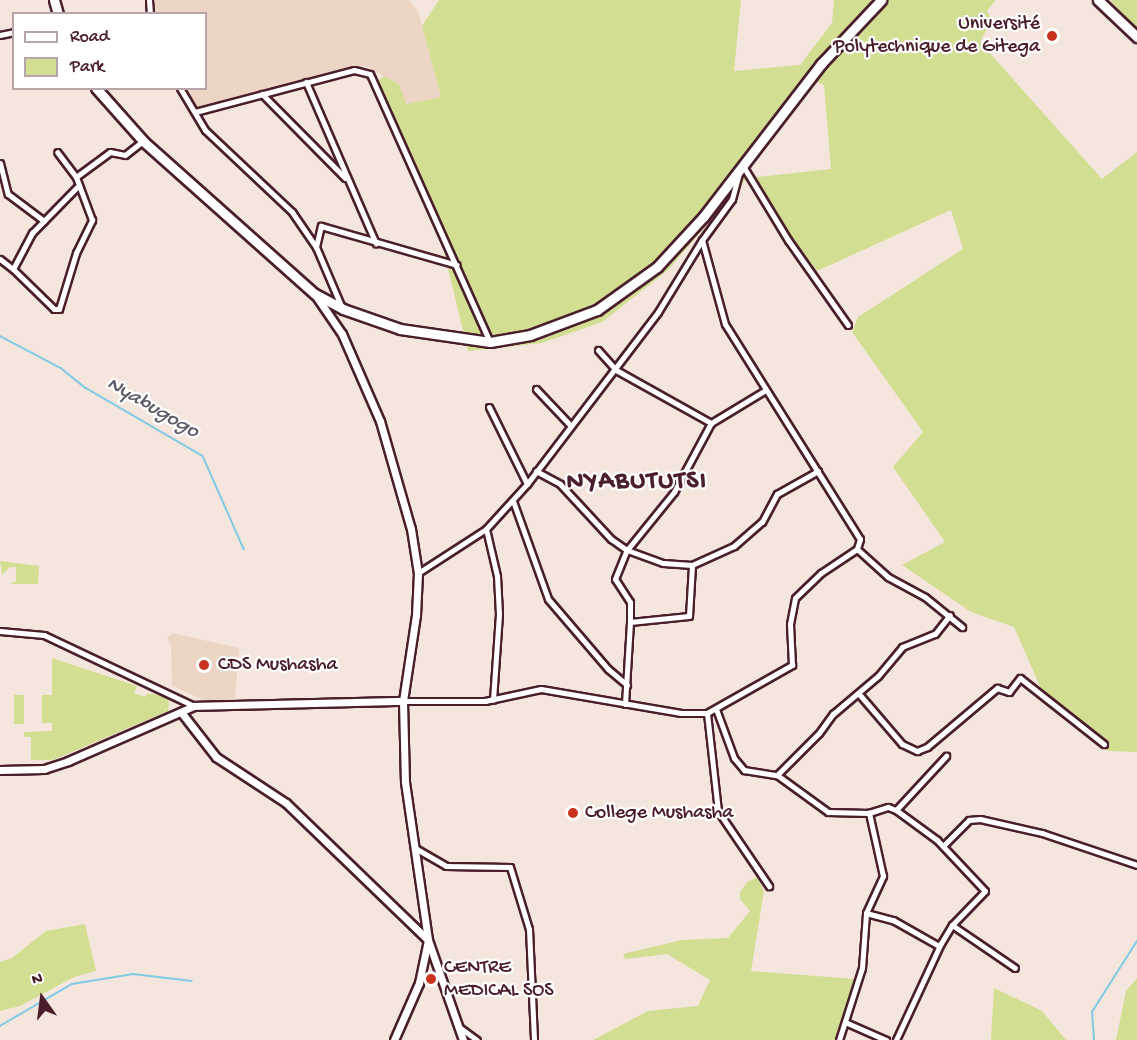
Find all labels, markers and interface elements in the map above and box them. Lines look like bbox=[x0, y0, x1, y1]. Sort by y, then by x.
legend bbox=[12, 12, 207, 90]
place label: Université Polytechnique de Gitega bbox=[833, 13, 1040, 60]
text: Road bbox=[70, 27, 109, 48]
marker: Université Polytechnique de Gitega bbox=[1045, 29, 1059, 43]
text: Park bbox=[70, 57, 104, 78]
water label: Nyabugogo bbox=[101, 373, 203, 445]
district label: NYABUTUTSI bbox=[567, 467, 707, 499]
place label: CDS Mushasha bbox=[218, 653, 338, 677]
marker: CDS Mushasha bbox=[195, 656, 213, 674]
place label: College Mushasha bbox=[585, 801, 733, 825]
marker: College Mushasha bbox=[566, 806, 580, 820]
place label: CENTRE MEDICAL SOS bbox=[444, 956, 553, 1003]
north arrow bbox=[12, 968, 72, 1028]
text: N bbox=[30, 970, 45, 991]
marker: CENTRE MEDICAL SOS bbox=[422, 970, 440, 988]

